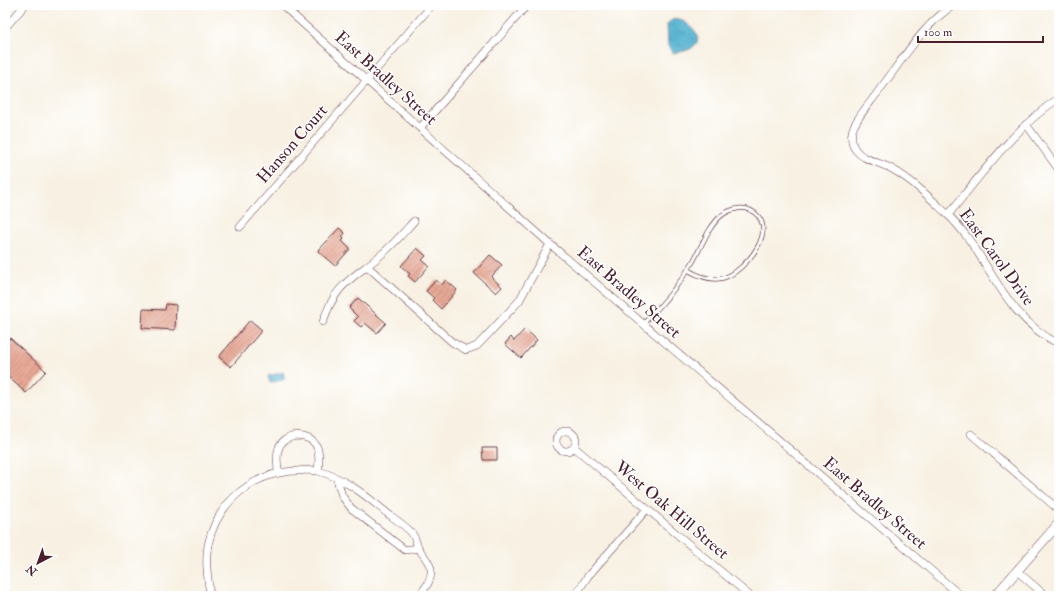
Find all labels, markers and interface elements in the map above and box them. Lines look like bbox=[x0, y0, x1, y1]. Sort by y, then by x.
scale bar bbox=[918, 18, 1043, 44]
text: 100 m bbox=[924, 25, 953, 40]
street label: East Bradley Street bbox=[330, 27, 442, 130]
street label: Hanson Court bbox=[252, 100, 332, 188]
street label: East Carol Drive bbox=[955, 204, 1039, 310]
street label: East Bradley Street bbox=[572, 241, 685, 344]
street label: East Bradley Street bbox=[818, 452, 931, 555]
street label: West Oak Hill Street bbox=[610, 456, 734, 564]
north arrow bbox=[18, 543, 58, 583]
text: N bbox=[23, 561, 41, 579]

